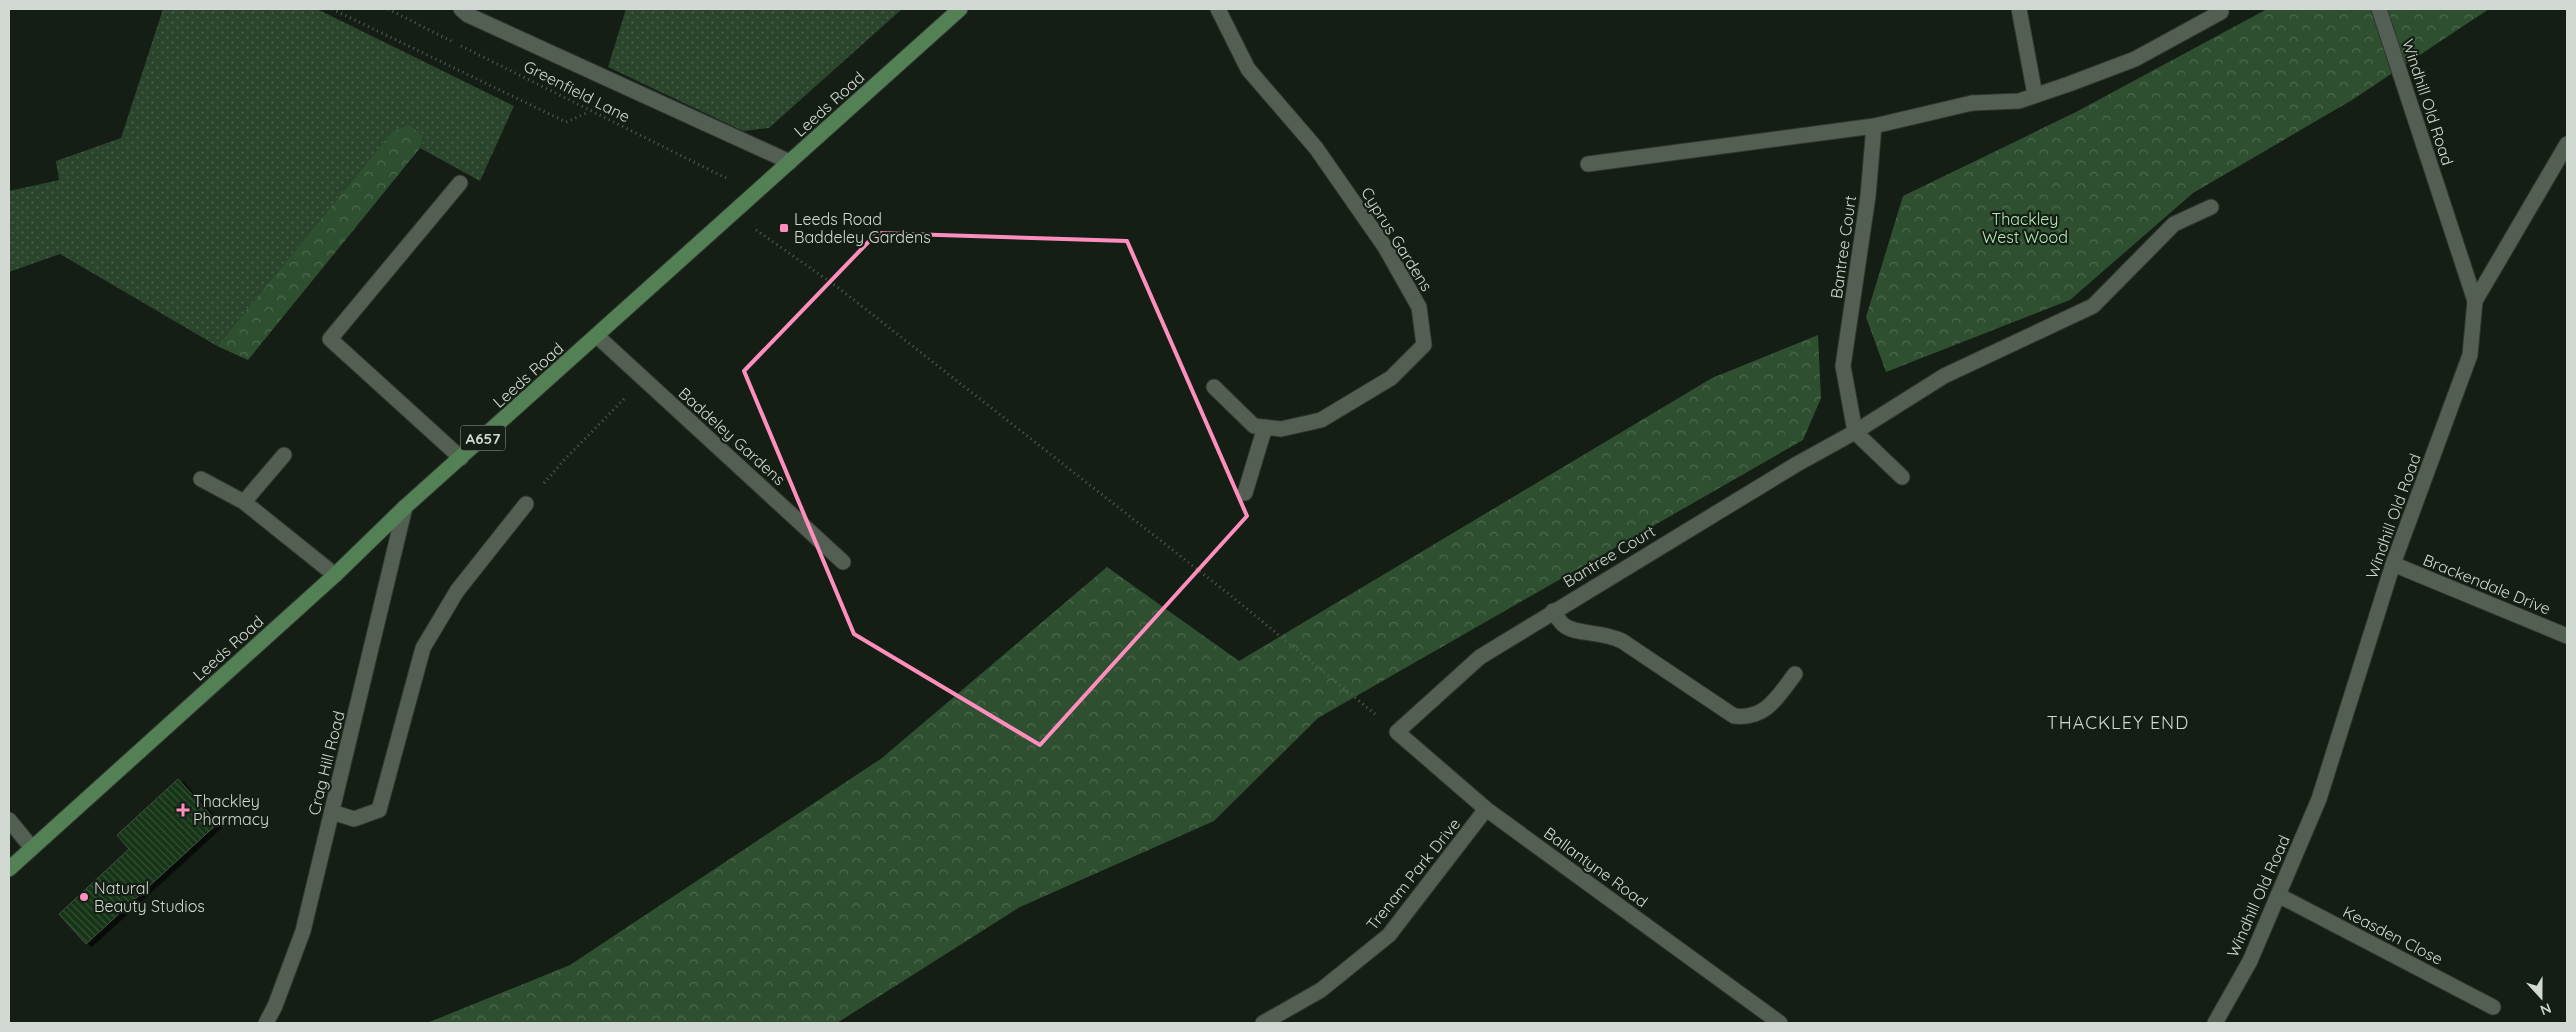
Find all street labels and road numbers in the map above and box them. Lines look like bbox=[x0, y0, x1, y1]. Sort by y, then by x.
street label: Windhill Old Road bbox=[2398, 36, 2458, 168]
street label: Greenfield Lane bbox=[521, 56, 633, 126]
street label: Leeds Road bbox=[790, 67, 868, 141]
street label: Cyprus Gardens bbox=[1357, 183, 1437, 295]
street label: Bantree Court bbox=[1826, 194, 1860, 300]
street label: Leeds Road bbox=[489, 338, 567, 412]
street label: Baddeley Gardens bbox=[674, 383, 790, 489]
road number: A657 bbox=[460, 426, 506, 450]
street label: Windhill Old Road bbox=[2361, 451, 2425, 581]
street label: Bantree Court bbox=[1559, 521, 1659, 591]
street label: Brackendale Drive bbox=[2420, 549, 2554, 619]
street label: Leeds Road bbox=[189, 611, 267, 685]
street label: Crag Hill Road bbox=[303, 709, 349, 817]
street label: Trenam Park Drive bbox=[1362, 814, 1464, 934]
street label: Ballantyne Road bbox=[1540, 823, 1652, 911]
street label: Windhill Old Road bbox=[2222, 832, 2294, 960]
street label: Keasden Close bbox=[2340, 901, 2446, 969]

